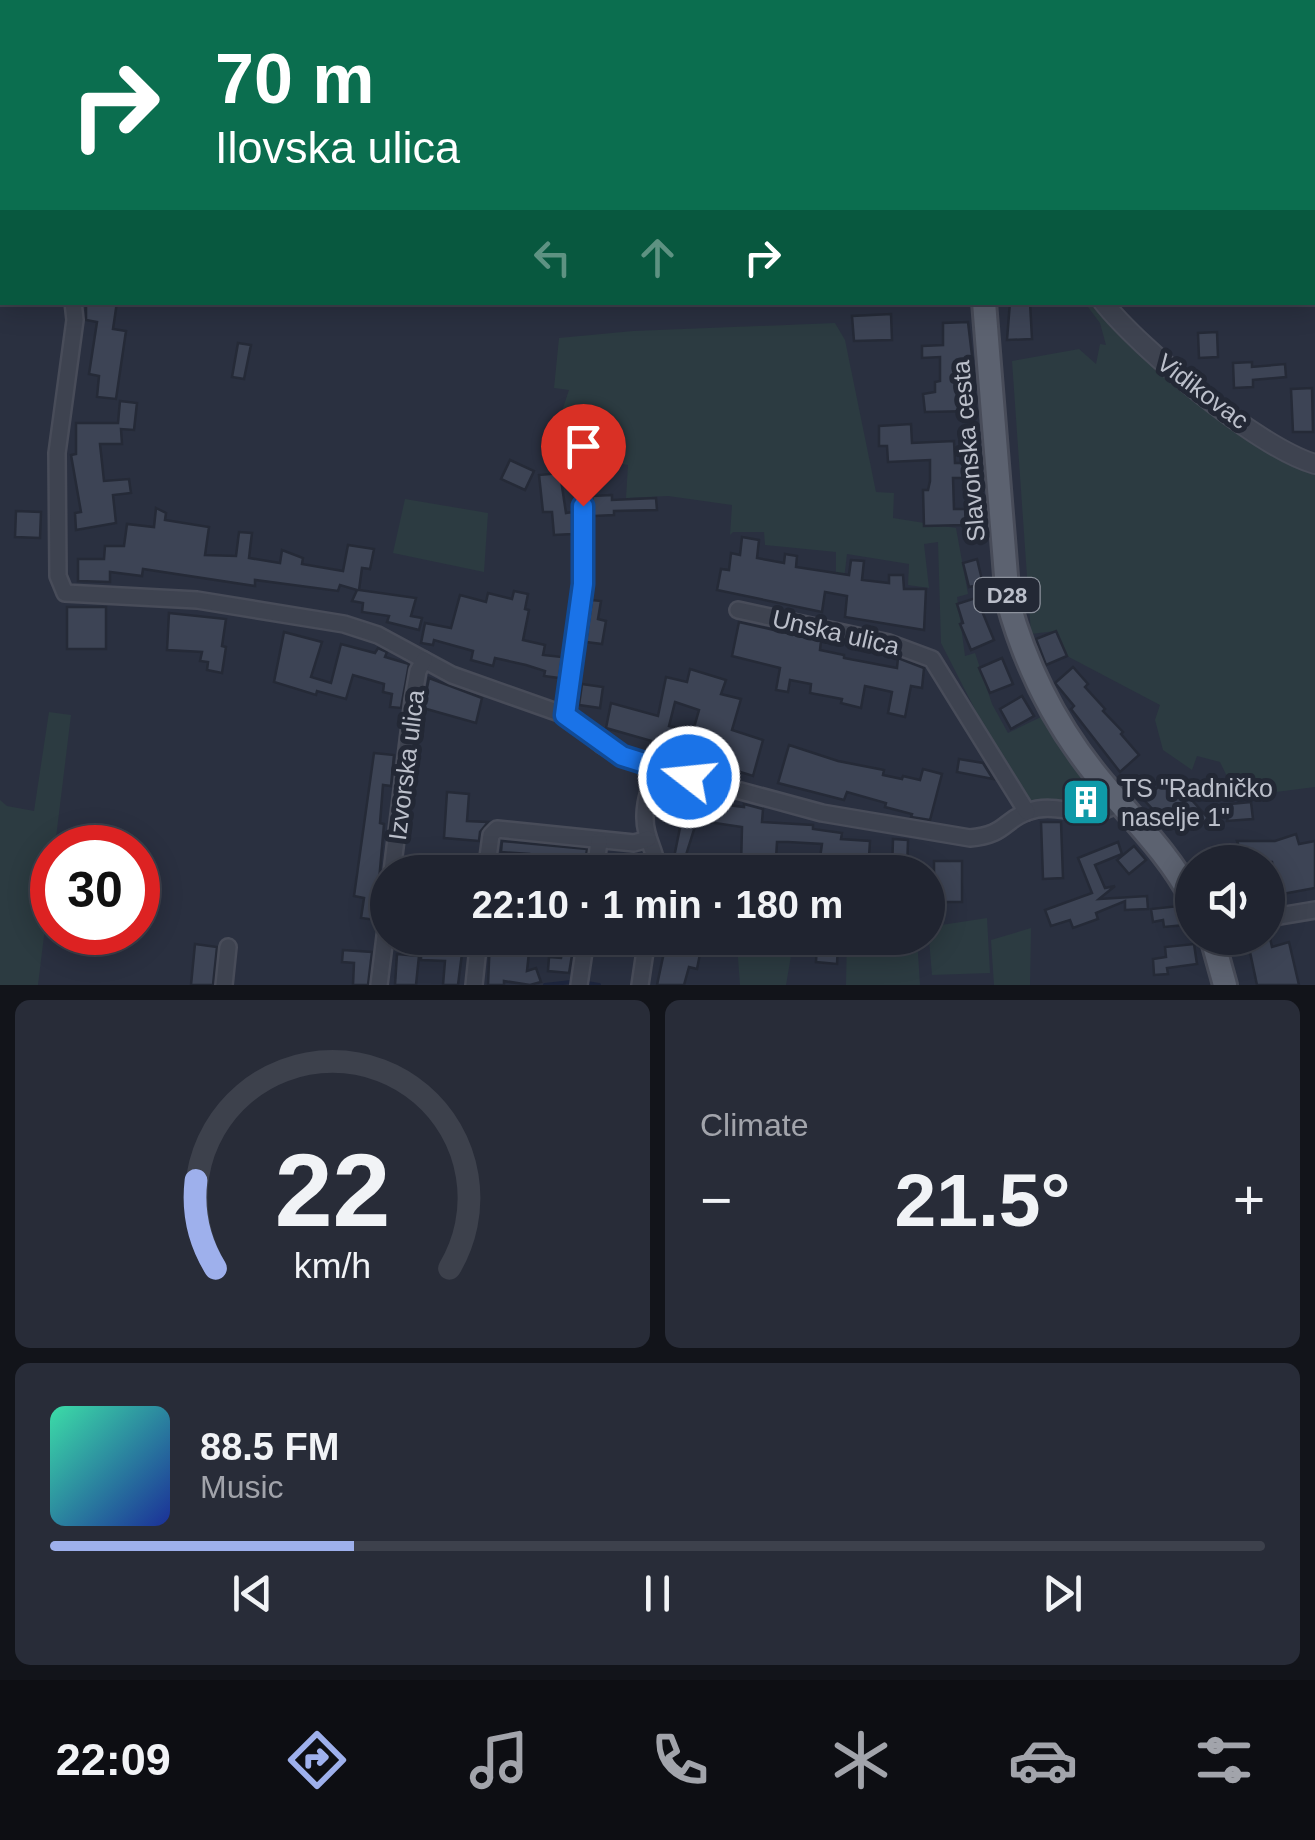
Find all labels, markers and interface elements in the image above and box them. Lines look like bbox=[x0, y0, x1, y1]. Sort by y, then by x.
icon: right bbox=[50, 40, 180, 170]
text: 70 m bbox=[215, 40, 375, 118]
text: Ilovska ulica bbox=[215, 122, 460, 173]
icon: left bbox=[525, 230, 580, 285]
icon: ahead bbox=[630, 230, 685, 285]
icon: right bbox=[735, 230, 790, 285]
street label: Vidikovac bbox=[1152, 348, 1254, 434]
street label: Slavonska cesta bbox=[946, 359, 990, 543]
pin bbox=[541, 404, 626, 507]
icon: arrive bbox=[556, 419, 611, 474]
road number: D28 bbox=[974, 578, 1040, 612]
street label: Unska ulica bbox=[770, 604, 902, 660]
street label: Izvorska ulica bbox=[383, 688, 429, 842]
position arrow bbox=[637, 725, 741, 829]
place label: TS "Radničko naselje 1" bbox=[1121, 774, 1273, 831]
building icon: TS "Radničko naselje 1" bbox=[1060, 776, 1112, 828]
speed limit sign: 30 bbox=[30, 825, 160, 955]
map controls bbox=[1175, 845, 1285, 955]
button: sound bbox=[1175, 845, 1285, 955]
text: 22:10 · 1 min · 180 m bbox=[472, 884, 843, 926]
text: Climate bbox=[700, 1107, 808, 1143]
text: 22 bbox=[275, 1132, 390, 1248]
text: 21.5° bbox=[895, 1158, 1070, 1242]
text: − bbox=[700, 1169, 732, 1231]
text: + bbox=[1233, 1169, 1265, 1231]
text: km/h bbox=[294, 1246, 371, 1286]
text: 88.5 FM bbox=[200, 1426, 339, 1468]
text: Music bbox=[200, 1469, 284, 1505]
icon: previous bbox=[225, 1566, 280, 1621]
icon: pause bbox=[630, 1566, 685, 1621]
icon: next bbox=[1035, 1566, 1090, 1621]
icon: directions bbox=[282, 1725, 352, 1795]
icon: music bbox=[464, 1725, 534, 1795]
icon: phone bbox=[645, 1725, 715, 1795]
icon: climate bbox=[826, 1725, 896, 1795]
icon: car bbox=[1008, 1725, 1078, 1795]
icon: filters bbox=[1189, 1725, 1259, 1795]
text: 22:09 bbox=[56, 1734, 171, 1785]

